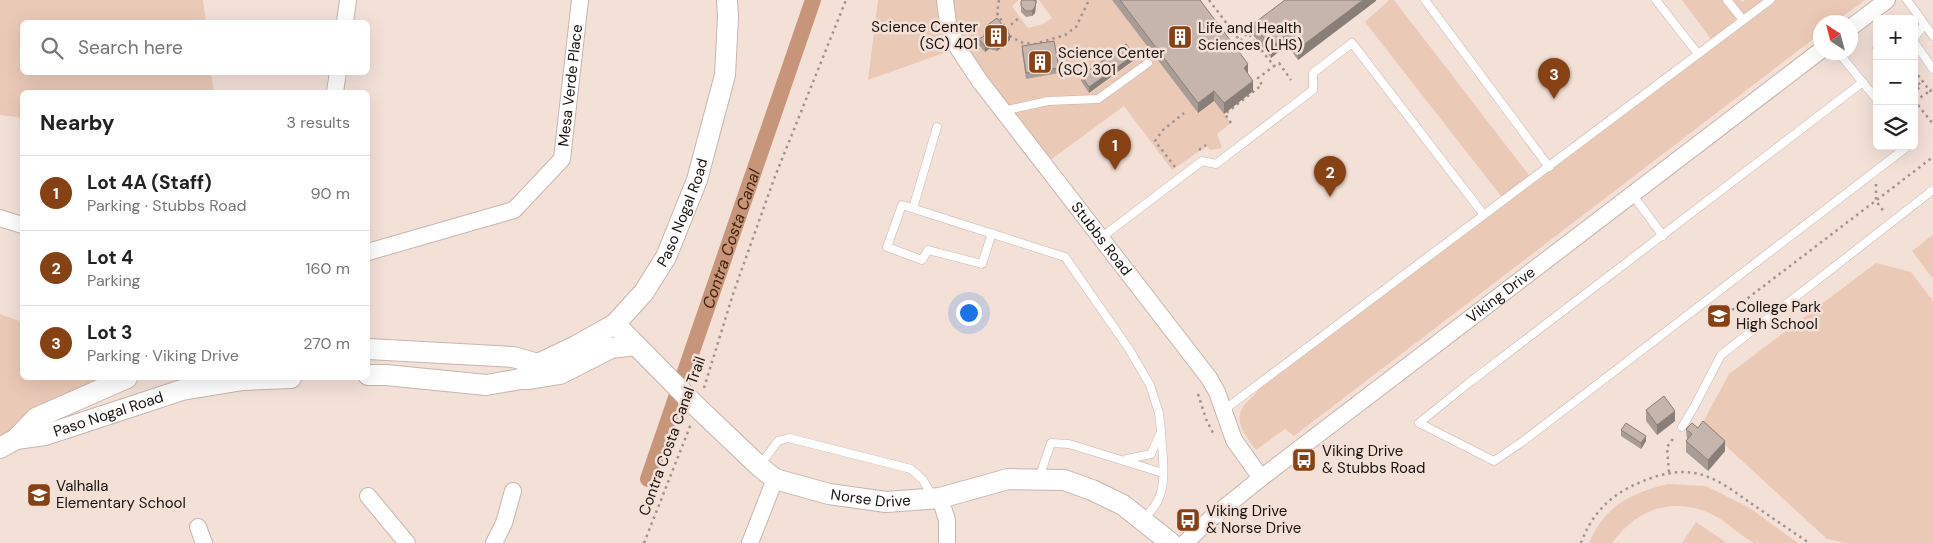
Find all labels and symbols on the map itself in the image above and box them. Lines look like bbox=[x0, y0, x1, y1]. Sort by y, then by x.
north arrow bbox=[1813, 15, 1858, 60]
place label: Science Center (SC) 401 bbox=[871, 17, 978, 54]
place label: Life and Health Sciences (LHS) bbox=[1198, 18, 1303, 55]
street label: Mesa Verde Place bbox=[553, 23, 587, 148]
building icon: Science Center (SC) 401 bbox=[983, 23, 1009, 49]
building icon: Life and Health Sciences (LHS) bbox=[1167, 24, 1193, 50]
place label: Science Center (SC) 301 bbox=[1058, 43, 1165, 80]
building icon: Science Center (SC) 301 bbox=[1027, 49, 1053, 75]
pin: 3 bbox=[1538, 58, 1570, 99]
pin: 1 bbox=[1099, 129, 1131, 170]
street label: Paso Nogal Road bbox=[652, 156, 712, 271]
pin: 2 bbox=[1314, 156, 1346, 197]
water label: Contra Costa Canal bbox=[697, 166, 765, 312]
street label: Stubbs Road bbox=[1067, 198, 1136, 280]
street label: Viking Drive bbox=[1463, 262, 1539, 327]
place label: College Park High School bbox=[1736, 297, 1821, 334]
your location bbox=[956, 300, 982, 326]
school or university icon: College Park High School bbox=[1706, 303, 1732, 329]
street label: Contra Costa Canal Trail bbox=[634, 354, 710, 518]
street label: Paso Nogal Road bbox=[51, 387, 166, 442]
place label: Viking Drive & Stubbs Road bbox=[1322, 441, 1425, 478]
bus stop icon: Viking Drive & Stubbs Road bbox=[1291, 447, 1317, 473]
place label: Valhalla Elementary School bbox=[56, 476, 186, 513]
school or university icon: Valhalla Elementary School bbox=[26, 482, 52, 508]
street label: Norse Drive bbox=[829, 484, 911, 512]
place label: Viking Drive & Norse Drive bbox=[1206, 501, 1301, 538]
bus stop icon: Viking Drive & Norse Drive bbox=[1175, 507, 1201, 533]

